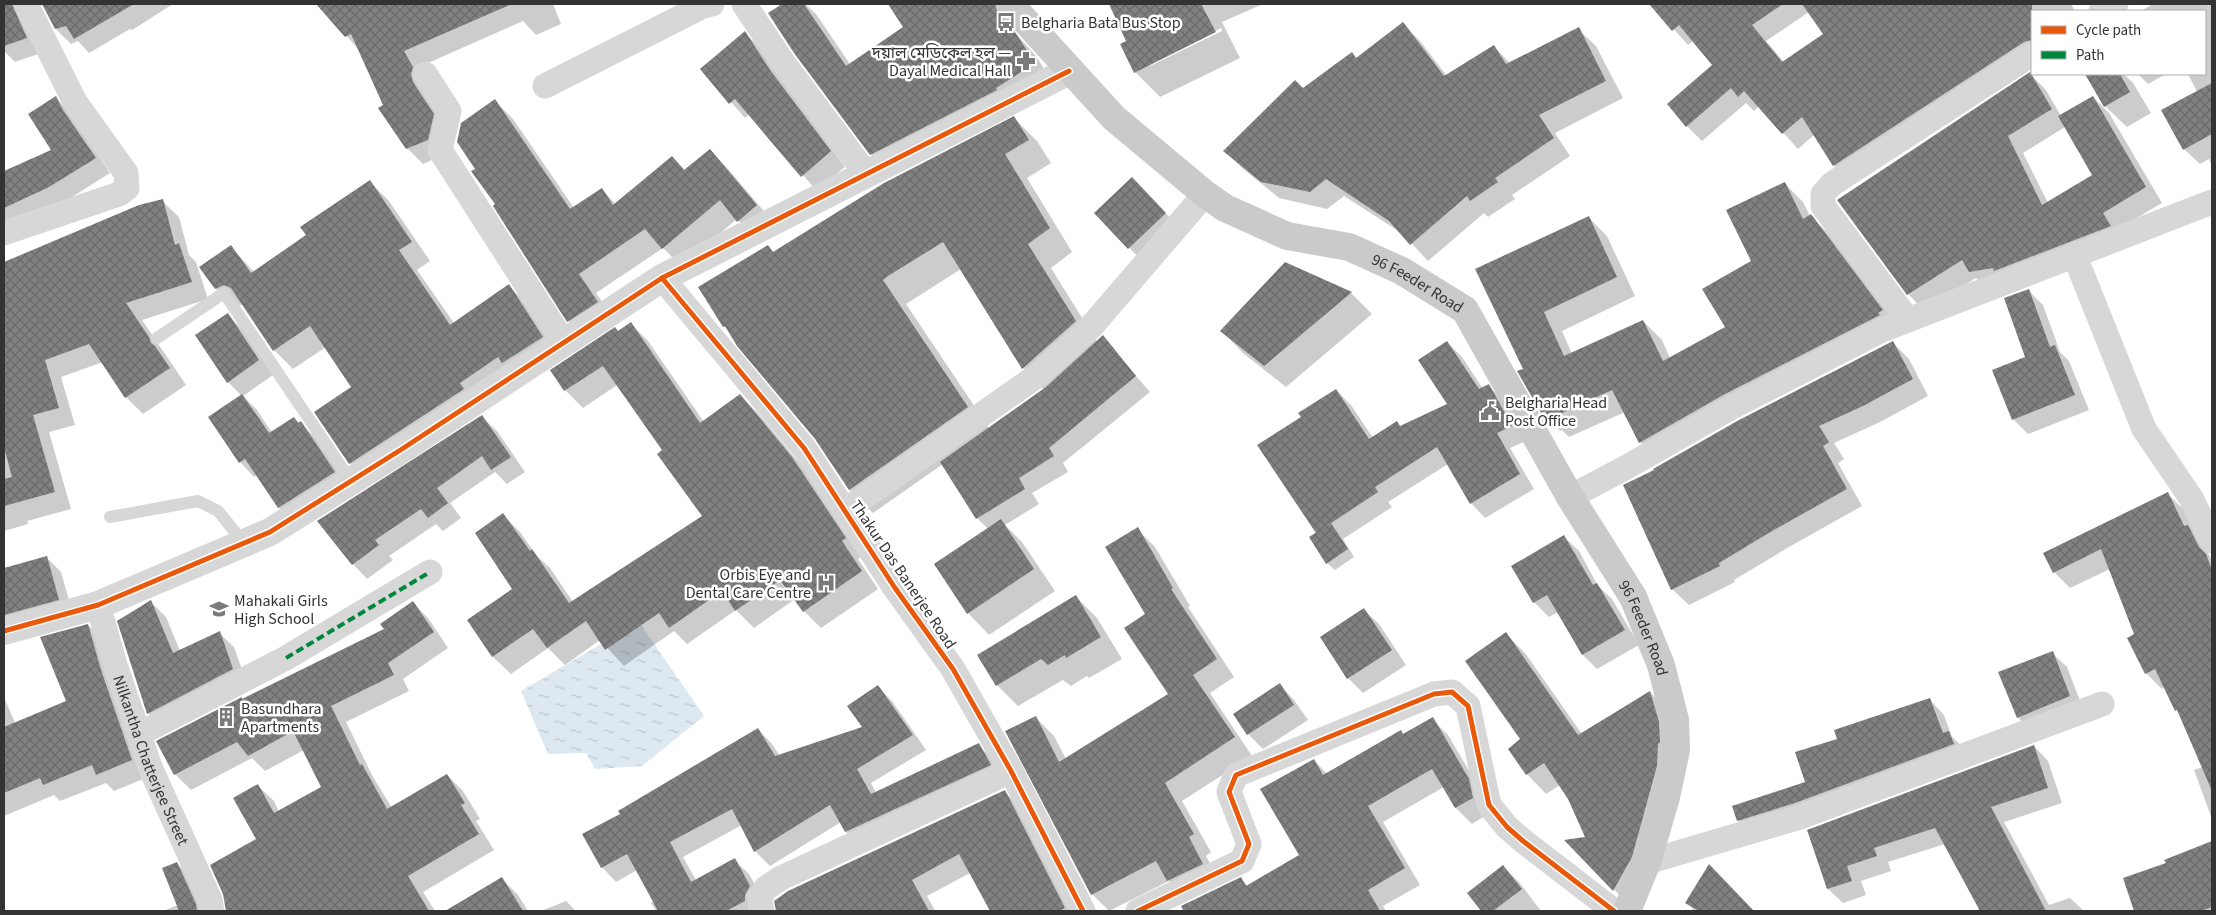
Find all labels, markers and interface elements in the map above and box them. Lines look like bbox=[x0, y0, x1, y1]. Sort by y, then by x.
legend bbox=[2031, 10, 2206, 75]
bus stop icon: Belgharia Bata Bus Stop bbox=[995, 11, 1017, 33]
place label: Belgharia Bata Bus Stop bbox=[1021, 12, 1181, 34]
text: Cycle path bbox=[2076, 20, 2141, 41]
place label: দয়াল মেডিকেল হল — Dayal Medical Hall bbox=[871, 42, 1011, 82]
text: Path bbox=[2076, 45, 2104, 66]
pharmacy icon: দয়াল মেডিকেল হল — Dayal Medical Hall bbox=[1015, 50, 1037, 72]
street label: 96 Feeder Road bbox=[1368, 249, 1468, 318]
place label: Belgharia Head Post Office bbox=[1505, 392, 1607, 432]
public building icon: Belgharia Head Post Office bbox=[1479, 400, 1501, 422]
street label: Thakur Das Banerjee Road bbox=[845, 496, 961, 653]
place label: Orbis Eye and Dental Care Centre bbox=[686, 564, 811, 604]
hospital icon: Orbis Eye and Dental Care Centre bbox=[815, 572, 837, 594]
street label: 96 Feeder Road bbox=[1613, 576, 1673, 678]
place label: Mahakali Girls High School bbox=[234, 590, 328, 630]
school or university icon: Mahakali Girls High School bbox=[208, 598, 230, 620]
street label: Nilkantha Chatterjee Street bbox=[107, 672, 194, 849]
place label: Basundhara Apartments bbox=[241, 698, 322, 738]
building icon: Basundhara Apartments bbox=[215, 706, 237, 728]

